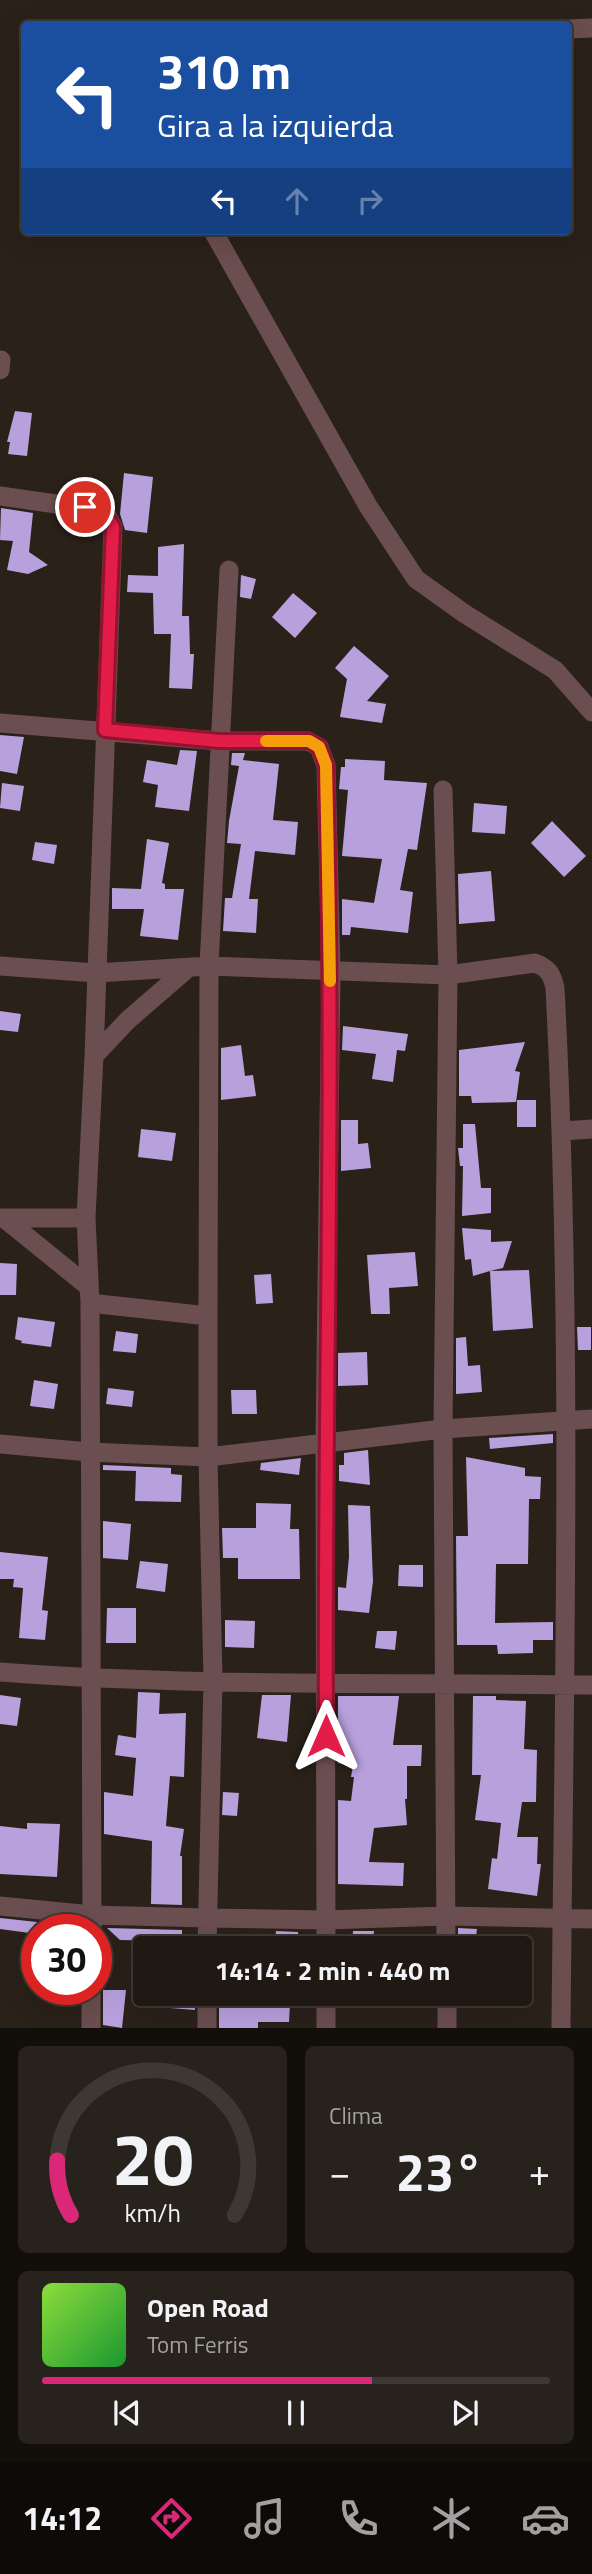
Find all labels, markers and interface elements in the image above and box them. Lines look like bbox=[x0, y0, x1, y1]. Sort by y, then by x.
text: 310 m bbox=[157, 33, 291, 108]
icon: left bbox=[42, 49, 133, 140]
text: Gira a la izquierda bbox=[157, 101, 393, 149]
icon: left bbox=[205, 182, 243, 220]
icon: ahead bbox=[278, 182, 316, 220]
icon: right bbox=[351, 182, 389, 220]
pin bbox=[55, 477, 115, 537]
icon: arrive bbox=[66, 488, 104, 526]
position arrow bbox=[289, 1699, 363, 1773]
speed limit sign: 30 bbox=[21, 1914, 112, 2005]
text: 14:14 · 2 min · 440 m bbox=[215, 1951, 450, 1990]
text: Clima bbox=[329, 2098, 383, 2133]
text: 20 bbox=[112, 2104, 193, 2214]
text: 23° bbox=[396, 2132, 483, 2211]
text: − bbox=[329, 2143, 350, 2201]
text: + bbox=[529, 2143, 550, 2201]
text: km/h bbox=[124, 2194, 181, 2232]
text: Open Road bbox=[147, 2288, 269, 2327]
text: Tom Ferris bbox=[147, 2327, 248, 2362]
icon: previous bbox=[108, 2394, 146, 2432]
icon: pause bbox=[277, 2394, 315, 2432]
icon: next bbox=[446, 2394, 484, 2432]
text: 14:12 bbox=[22, 2494, 102, 2542]
icon: directions bbox=[147, 2494, 196, 2543]
icon: music bbox=[240, 2494, 289, 2543]
icon: phone bbox=[334, 2494, 383, 2543]
icon: climate bbox=[427, 2494, 476, 2543]
icon: car bbox=[521, 2494, 570, 2543]

